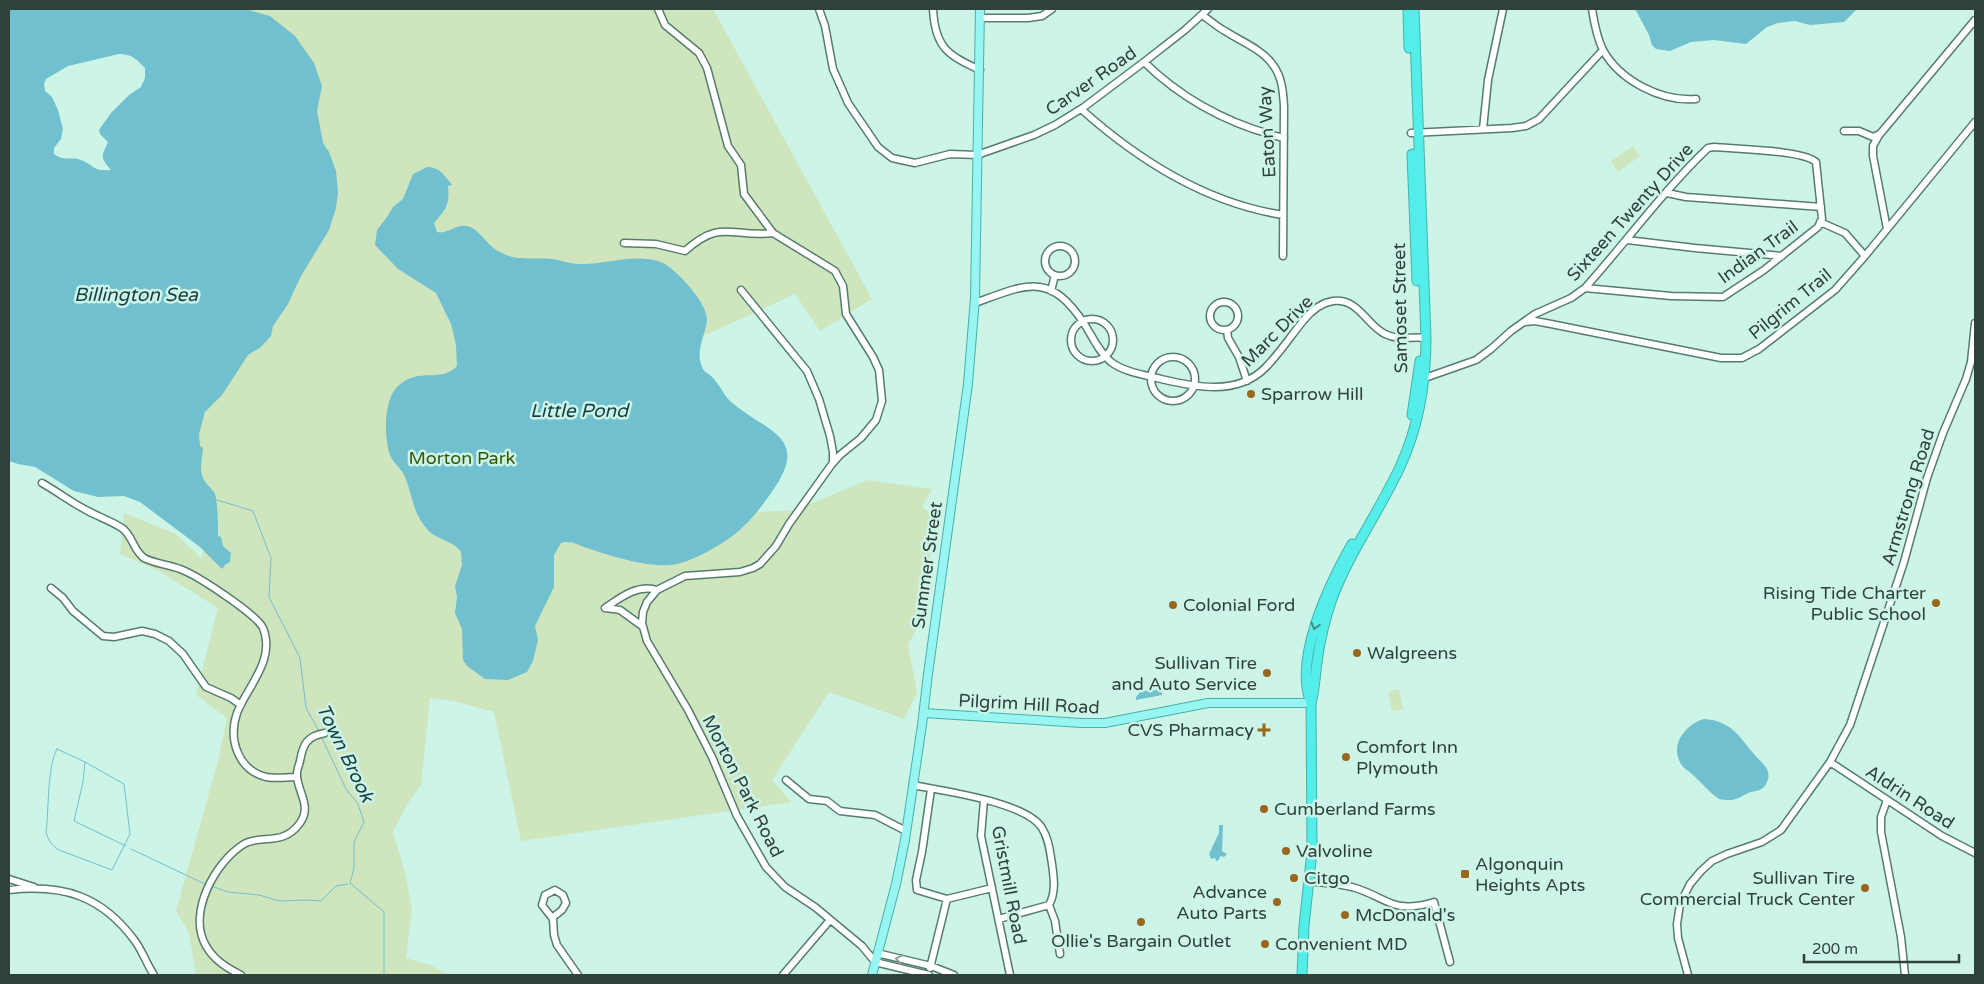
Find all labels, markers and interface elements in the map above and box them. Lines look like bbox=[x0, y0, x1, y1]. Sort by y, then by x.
street label: Carver Road bbox=[1041, 42, 1141, 120]
street label: Eaton Way bbox=[1254, 85, 1280, 178]
street label: Sixteen Twenty Drive bbox=[1562, 138, 1698, 286]
street label: Indian Trail bbox=[1714, 216, 1802, 288]
street label: Samoset Street bbox=[1388, 242, 1412, 373]
street label: Pilgrim Trail bbox=[1744, 264, 1836, 344]
water label: Billington Sea bbox=[74, 284, 199, 306]
street label: Marc Drive bbox=[1236, 290, 1318, 372]
place label: Sparrow Hill bbox=[1261, 383, 1364, 405]
marker: Sparrow Hill bbox=[1245, 388, 1257, 400]
water label: Little Pond bbox=[530, 400, 630, 422]
street label: Armstrong Road bbox=[1877, 426, 1939, 568]
park label: Morton Park bbox=[409, 447, 516, 469]
street label: Summer Street bbox=[907, 500, 947, 630]
place label: Rising Tide Charter Public School bbox=[1763, 582, 1926, 625]
place label: Colonial Ford bbox=[1183, 594, 1295, 616]
marker: Rising Tide Charter Public School bbox=[1930, 597, 1942, 609]
marker: Colonial Ford bbox=[1167, 599, 1179, 611]
one-way arrow bbox=[1310, 622, 1321, 631]
place label: Walgreens bbox=[1367, 642, 1457, 664]
marker: Walgreens bbox=[1351, 647, 1363, 659]
place label: Sullivan Tire and Auto Service bbox=[1111, 652, 1257, 695]
marker: Sullivan Tire and Auto Service bbox=[1261, 667, 1273, 679]
street label: Pilgrim Hill Road bbox=[958, 689, 1100, 719]
water label: Town Brook bbox=[312, 700, 379, 807]
street label: Morton Park Road bbox=[698, 711, 788, 861]
place label: CVS Pharmacy bbox=[1127, 719, 1254, 741]
marker: CVS Pharmacy bbox=[1258, 724, 1270, 736]
place label: Comfort Inn Plymouth bbox=[1356, 736, 1458, 779]
marker: Comfort Inn Plymouth bbox=[1340, 751, 1352, 763]
street label: Aldrin Road bbox=[1861, 760, 1959, 834]
place label: Cumberland Farms bbox=[1274, 798, 1436, 820]
marker: Cumberland Farms bbox=[1258, 803, 1270, 815]
street label: Gristmill Road bbox=[987, 824, 1031, 946]
place label: Valvoline bbox=[1296, 840, 1373, 862]
marker: Valvoline bbox=[1280, 845, 1292, 857]
place label: Algonquin Heights Apts bbox=[1475, 853, 1585, 896]
place label: Citgo bbox=[1304, 867, 1350, 889]
place label: Sullivan Tire Commercial Truck Center bbox=[1640, 867, 1855, 910]
marker: Algonquin Heights Apts bbox=[1459, 868, 1471, 880]
marker: Citgo bbox=[1288, 872, 1300, 884]
place label: Advance Auto Parts bbox=[1176, 881, 1267, 924]
marker: Sullivan Tire Commercial Truck Center bbox=[1859, 882, 1871, 894]
marker: Advance Auto Parts bbox=[1271, 896, 1283, 908]
place label: McDonald's bbox=[1355, 904, 1455, 926]
marker: McDonald's bbox=[1339, 909, 1351, 921]
marker: Ollie's Bargain Outlet bbox=[1135, 916, 1147, 928]
place label: Ollie's Bargain Outlet bbox=[1051, 930, 1231, 952]
scale bar bbox=[1804, 932, 1959, 964]
place label: Convenient MD bbox=[1275, 933, 1407, 955]
marker: Convenient MD bbox=[1259, 938, 1271, 950]
text: 200 m bbox=[1812, 940, 1858, 958]
one-way arrow bbox=[895, 954, 904, 965]

